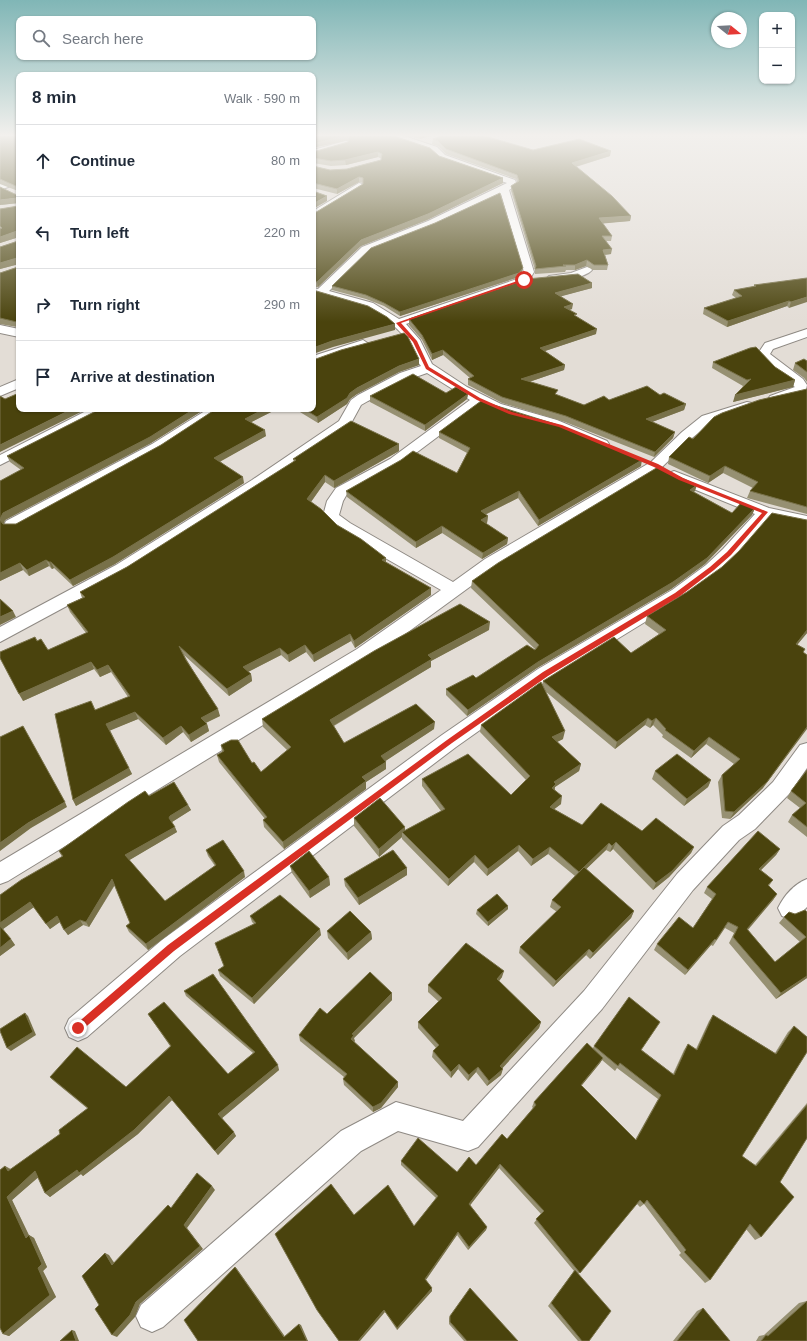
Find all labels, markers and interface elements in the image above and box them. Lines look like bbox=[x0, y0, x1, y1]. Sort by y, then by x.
north arrow bbox=[711, 12, 747, 48]
map controls bbox=[759, 12, 795, 84]
button: + bbox=[759, 12, 795, 48]
search box bbox=[16, 16, 316, 60]
icon: search bbox=[30, 27, 52, 49]
text: Search here bbox=[62, 30, 144, 47]
button: − bbox=[759, 48, 795, 84]
text: 8 min bbox=[32, 88, 76, 107]
text: Walk · 590 m bbox=[224, 91, 300, 106]
icon: ahead bbox=[32, 150, 54, 172]
text: Continue bbox=[70, 152, 135, 169]
text: 80 m bbox=[271, 153, 300, 168]
icon: left bbox=[32, 222, 54, 244]
text: Turn left bbox=[70, 224, 129, 241]
text: 220 m bbox=[264, 225, 300, 240]
route start bbox=[515, 271, 533, 289]
icon: right bbox=[32, 294, 54, 316]
text: Turn right bbox=[70, 296, 140, 313]
text: 290 m bbox=[264, 297, 300, 312]
icon: arrive bbox=[32, 366, 54, 388]
text: Arrive at destination bbox=[70, 368, 215, 385]
route end bbox=[69, 1019, 87, 1037]

